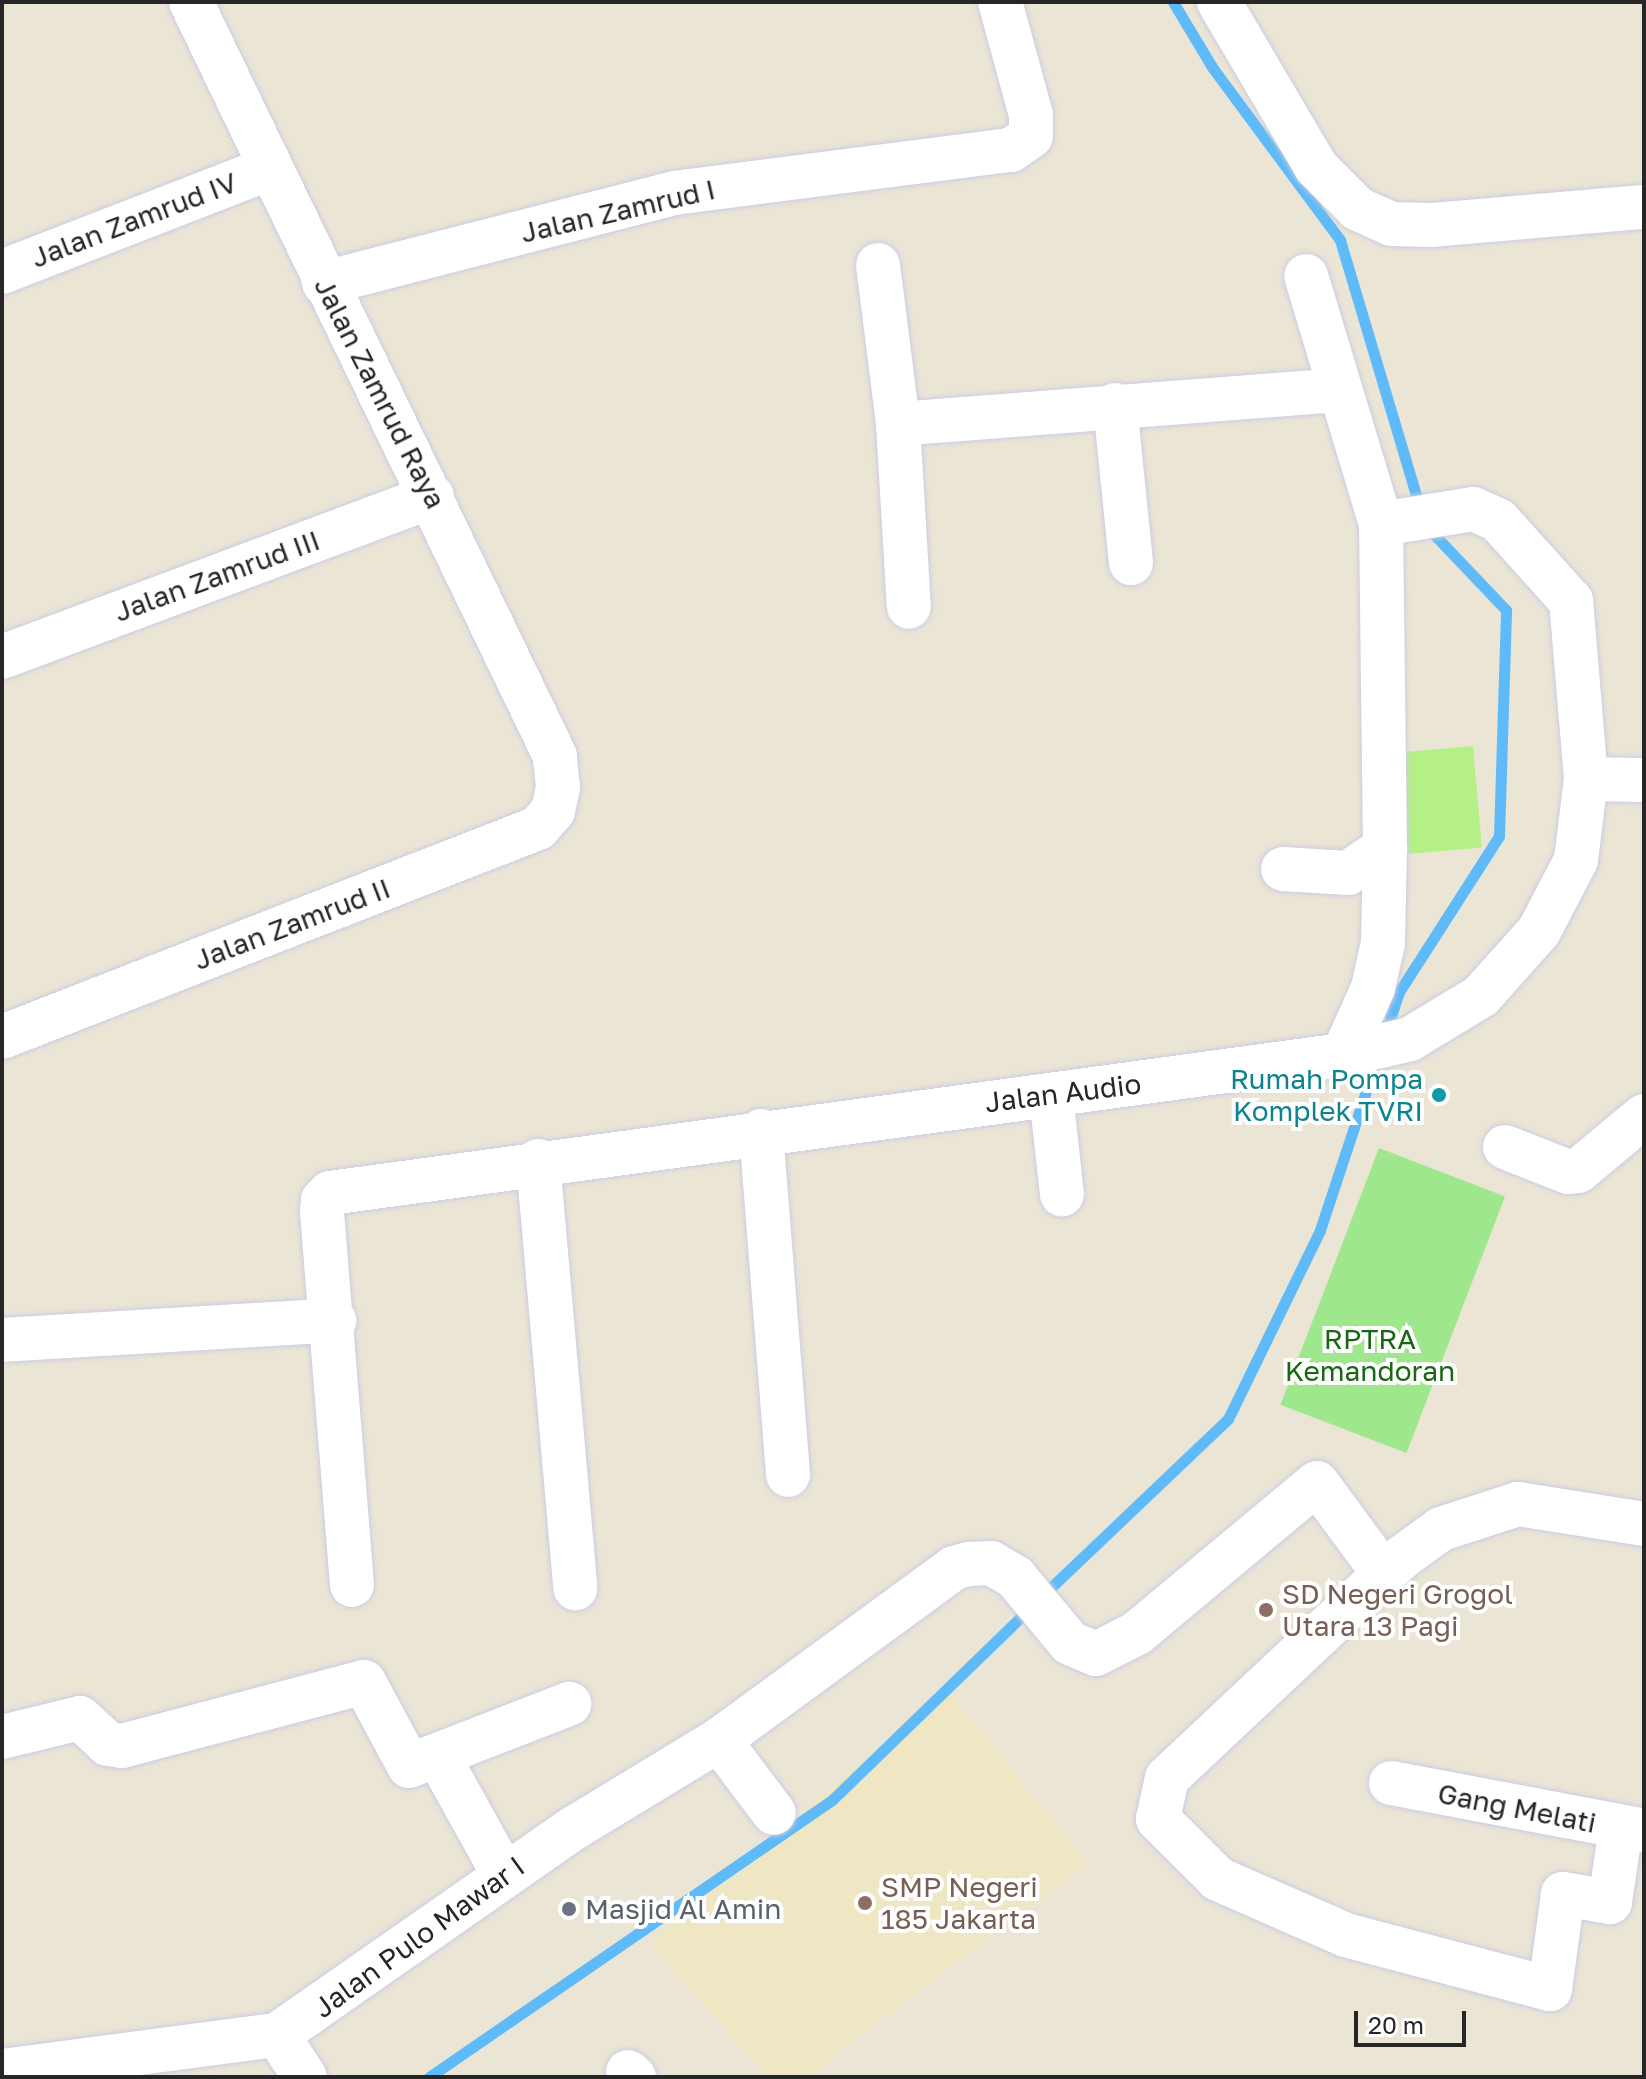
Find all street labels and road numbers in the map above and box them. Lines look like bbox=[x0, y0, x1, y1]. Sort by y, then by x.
street label: Jalan Zamrud IV bbox=[27, 165, 241, 275]
street label: Jalan Zamrud I bbox=[517, 172, 719, 250]
street label: Jalan Zamrud Raya bbox=[307, 272, 453, 514]
street label: Jalan Zamrud III bbox=[110, 523, 324, 629]
street label: Jalan Zamrud II bbox=[189, 871, 395, 977]
street label: Jalan Audio bbox=[983, 1067, 1143, 1119]
street label: Gang Melati bbox=[1435, 1776, 1599, 1840]
street label: Jalan Pulo Mawar I bbox=[307, 1849, 531, 2025]

